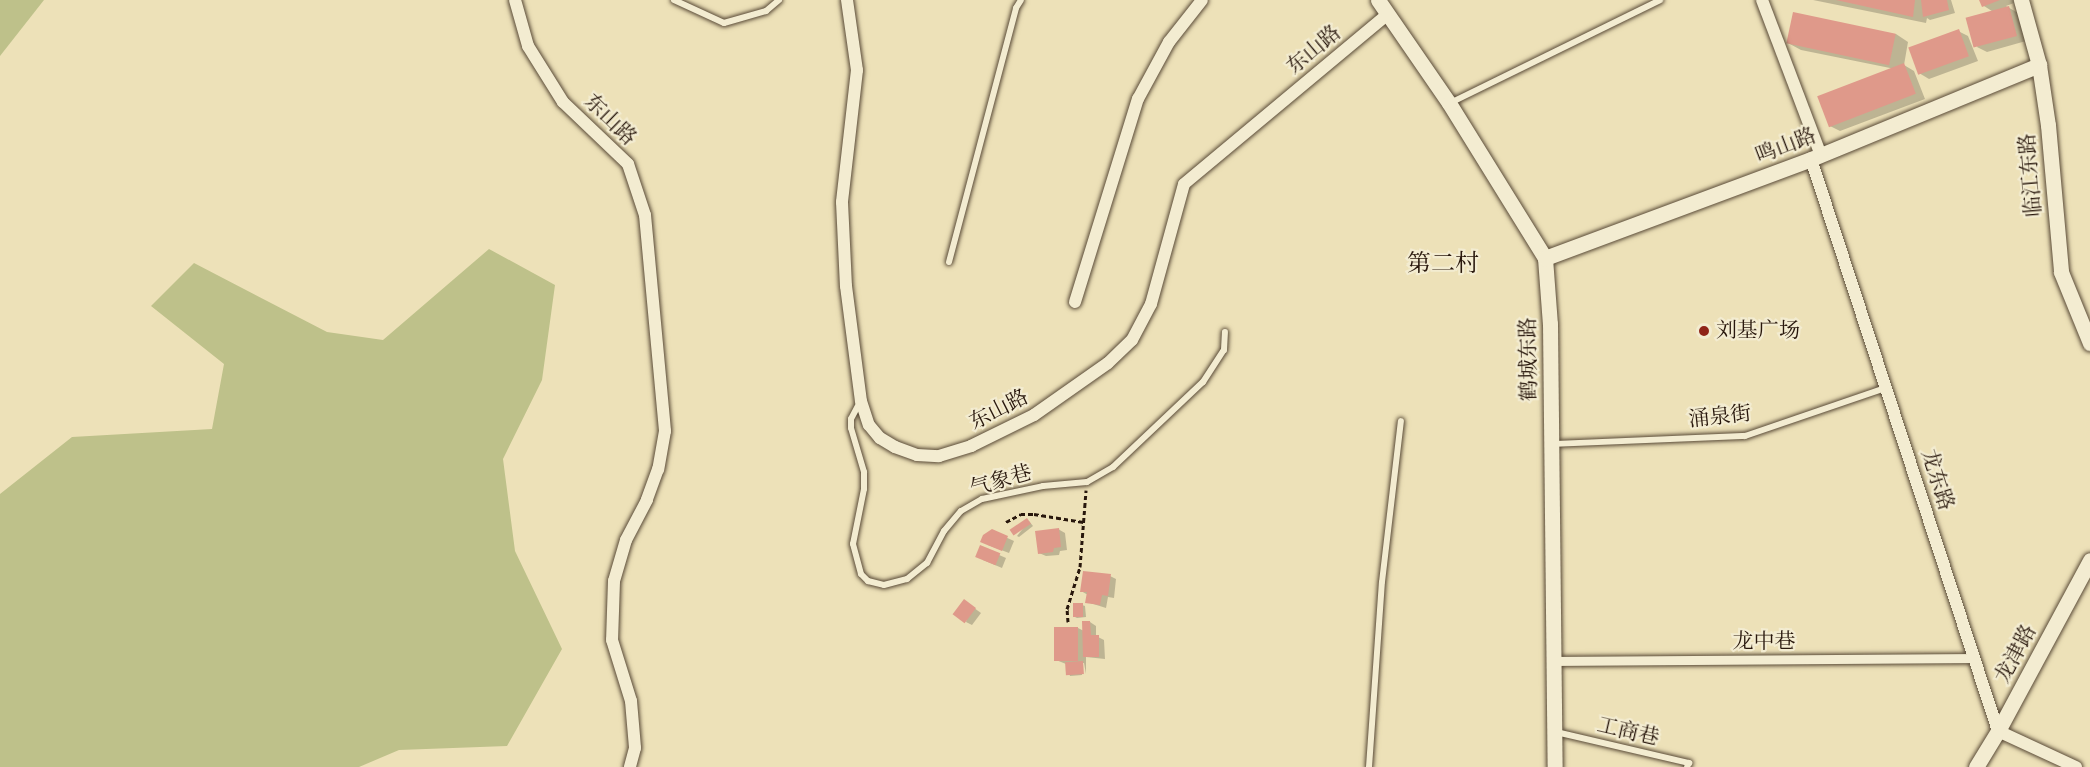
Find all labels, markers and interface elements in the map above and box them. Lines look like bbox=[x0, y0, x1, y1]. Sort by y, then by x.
street label: 东山路 bbox=[1282, 20, 1346, 80]
street label: 东山路 bbox=[579, 89, 641, 151]
street label: 鸣山路 bbox=[1752, 123, 1820, 169]
street label: 临江东路 bbox=[2015, 132, 2047, 218]
district label: 第二村 bbox=[1407, 250, 1479, 278]
street label: 鹤城东路 bbox=[1516, 317, 1542, 401]
place label: 刘基广场 bbox=[1716, 318, 1800, 344]
marker: 刘基广场 bbox=[1697, 324, 1711, 338]
street label: 东山路 bbox=[965, 384, 1033, 436]
street label: 涌泉街 bbox=[1687, 401, 1753, 433]
street label: 龙东路 bbox=[1915, 446, 1959, 514]
street label: 气象巷 bbox=[967, 460, 1035, 502]
street label: 龙津路 bbox=[1990, 620, 2042, 688]
street label: 龙中巷 bbox=[1733, 629, 1795, 655]
street label: 工商巷 bbox=[1594, 713, 1662, 751]

